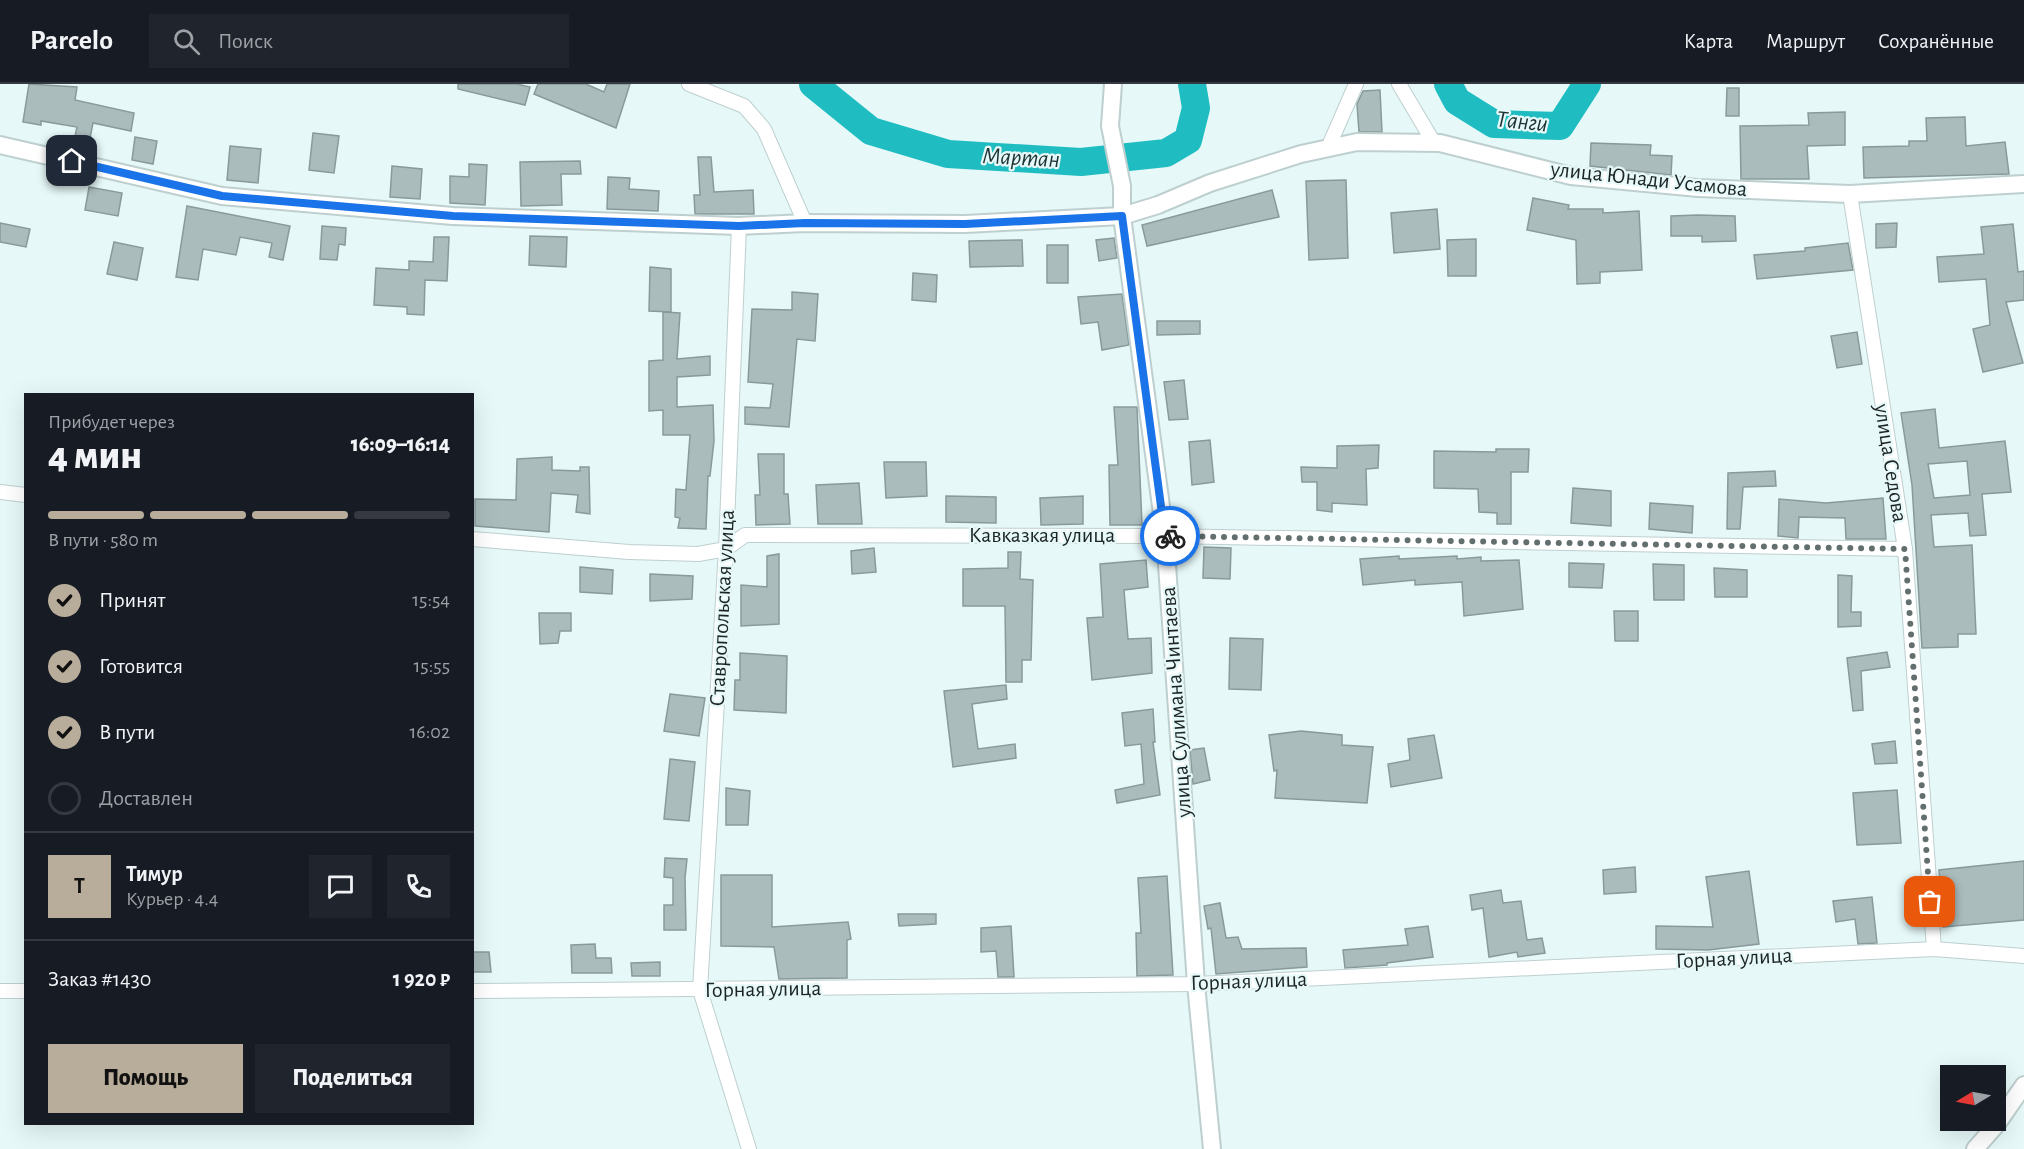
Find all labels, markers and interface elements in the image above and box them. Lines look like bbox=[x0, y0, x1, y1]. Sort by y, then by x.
search box bbox=[149, 14, 569, 68]
icon: search bbox=[170, 25, 203, 58]
text: Parcelo bbox=[30, 27, 113, 55]
text: Поиск bbox=[218, 30, 273, 52]
text: Карта bbox=[1684, 31, 1733, 52]
text: Маршрут bbox=[1766, 31, 1845, 52]
text: Сохранённые bbox=[1878, 31, 1994, 52]
water label: Танги bbox=[1495, 107, 1549, 137]
pin bbox=[46, 135, 97, 186]
icon: home bbox=[55, 144, 88, 177]
water label: Мартан bbox=[982, 144, 1060, 172]
street label: улица Юнади Усамова bbox=[1549, 158, 1748, 200]
street label: улица Седова bbox=[1871, 401, 1911, 524]
text: Прибудет через bbox=[48, 412, 175, 432]
text: 16:09–16:14 bbox=[351, 433, 450, 455]
text: 4 мин bbox=[48, 437, 142, 476]
courier bbox=[1140, 506, 1200, 566]
street label: Ставропольская улица bbox=[706, 509, 738, 707]
icon: bike bbox=[1154, 520, 1187, 553]
street label: Кавказкая улица bbox=[969, 524, 1115, 546]
text: В пути · 580 m bbox=[48, 530, 158, 550]
icon: check bbox=[48, 584, 81, 617]
street label: улица Сулимана Чинтаева bbox=[1157, 586, 1195, 819]
text: Принят bbox=[99, 589, 165, 611]
text: 15:54 bbox=[412, 590, 450, 610]
icon: check bbox=[48, 650, 81, 683]
text: Готовится bbox=[99, 655, 183, 677]
text: 15:55 bbox=[413, 656, 450, 676]
icon: check bbox=[48, 716, 81, 749]
text: В пути bbox=[99, 721, 155, 743]
text: 16:02 bbox=[409, 722, 450, 742]
text: Доставлен bbox=[99, 787, 193, 809]
button: chat bbox=[309, 855, 372, 918]
button: phone bbox=[387, 855, 450, 918]
text: Тимур bbox=[126, 863, 183, 885]
text: Т bbox=[74, 875, 85, 897]
pin bbox=[1904, 876, 1955, 927]
icon: bag bbox=[1913, 885, 1946, 918]
text: Курьер · 4.4 bbox=[126, 889, 218, 909]
street label: Горная улица bbox=[1675, 944, 1793, 972]
text: Заказ #1430 bbox=[48, 968, 151, 990]
text: 1 920 ₽ bbox=[393, 968, 450, 990]
street label: Горная улица bbox=[1190, 968, 1308, 994]
street label: Горная улица bbox=[704, 977, 822, 1001]
button: Помощь bbox=[48, 1044, 243, 1113]
button: Поделиться bbox=[255, 1044, 450, 1113]
north arrow bbox=[1940, 1065, 2006, 1131]
map controls bbox=[1940, 1065, 2006, 1131]

